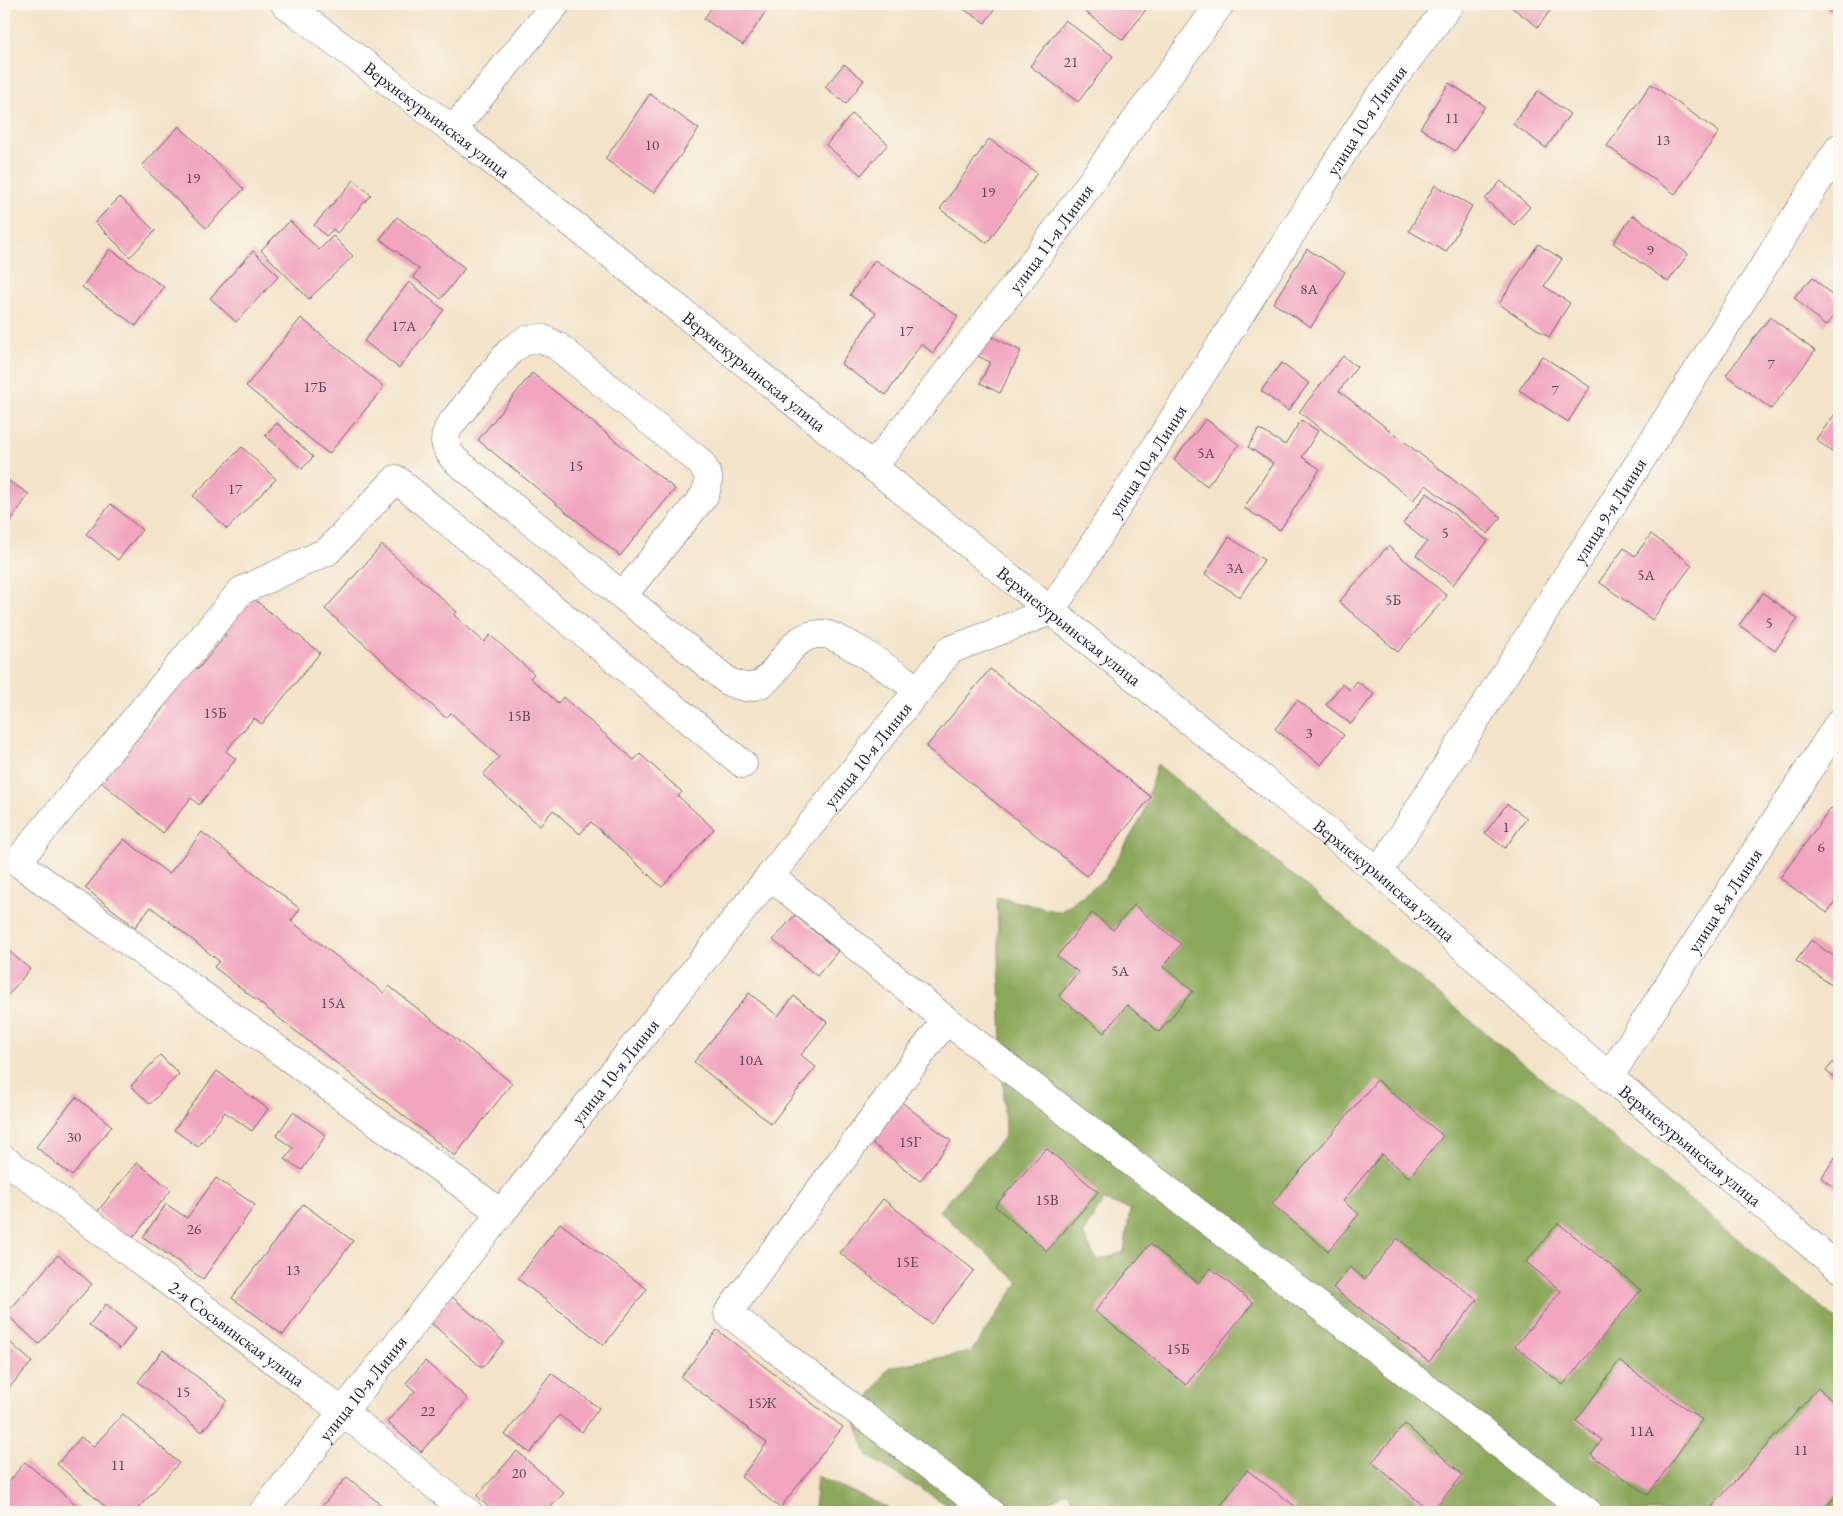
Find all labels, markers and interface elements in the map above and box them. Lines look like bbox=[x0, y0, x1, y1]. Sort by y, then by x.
house number: 21 bbox=[1064, 52, 1078, 71]
street label: Верхнекурьинская улица bbox=[359, 56, 516, 183]
street label: улица 10-я Линия bbox=[1320, 60, 1411, 179]
house number: 11 bbox=[1445, 108, 1459, 127]
house number: 13 bbox=[1656, 130, 1670, 149]
house number: 10 bbox=[645, 135, 659, 154]
house number: 19 bbox=[186, 168, 200, 187]
street label: улица 11-я Линия bbox=[1003, 179, 1098, 296]
house number: 19 bbox=[981, 182, 995, 201]
house number: 9 bbox=[1646, 240, 1654, 259]
house number: 8А bbox=[1300, 279, 1318, 298]
street label: Верхнекурьинская улица bbox=[678, 306, 832, 436]
house number: 17А bbox=[392, 316, 417, 335]
house number: 17 bbox=[899, 321, 914, 340]
house number: 7 bbox=[1767, 354, 1775, 373]
house number: 17Б bbox=[303, 377, 327, 396]
house number: 7 bbox=[1551, 380, 1559, 399]
street label: улица 10-я Линия bbox=[1103, 400, 1191, 521]
house number: 5А bbox=[1197, 443, 1215, 462]
street label: улица 9-я Линия bbox=[1567, 453, 1651, 567]
house number: 15 bbox=[569, 456, 583, 475]
house number: 17 bbox=[228, 479, 243, 498]
house number: 5 bbox=[1441, 523, 1449, 542]
house number: 3А bbox=[1226, 558, 1244, 577]
street label: Верхнекурьинская улица bbox=[993, 561, 1147, 691]
house number: 5А bbox=[1637, 565, 1655, 584]
house number: 5Б bbox=[1385, 590, 1401, 609]
house number: 5 bbox=[1765, 613, 1773, 632]
street label: улица 10-я Линия bbox=[818, 697, 916, 812]
house number: 15Б bbox=[203, 703, 227, 722]
house number: 15В bbox=[507, 706, 531, 725]
house number: 3 bbox=[1305, 723, 1313, 742]
street label: Верхнекурьинская улица bbox=[1309, 813, 1461, 947]
house number: 1 bbox=[1502, 817, 1510, 836]
house number: 6 bbox=[1817, 837, 1825, 856]
street label: улица 8-я Линия bbox=[1682, 843, 1766, 957]
house number: 5А bbox=[1111, 961, 1129, 980]
house number: 15А bbox=[321, 993, 346, 1012]
street label: улица 10-я Линия bbox=[565, 1013, 664, 1128]
house number: 10А bbox=[739, 1050, 764, 1069]
street label: Верхнекурьинская улица bbox=[1615, 1079, 1767, 1211]
house number: 30 bbox=[67, 1127, 81, 1146]
house number: 15Г bbox=[899, 1132, 921, 1151]
house number: 15В bbox=[1035, 1190, 1059, 1209]
house number: 26 bbox=[187, 1219, 201, 1238]
house number: 15Е bbox=[896, 1252, 919, 1271]
house number: 13 bbox=[286, 1260, 300, 1279]
street label: 2-я Сосьвинская улица bbox=[165, 1275, 310, 1392]
street label: улица 10-я Линия bbox=[313, 1330, 411, 1445]
house number: 15Б bbox=[1166, 1339, 1190, 1358]
house number: 15 bbox=[176, 1382, 190, 1401]
house number: 15Ж bbox=[747, 1393, 777, 1412]
house number: 22 bbox=[421, 1401, 436, 1420]
house number: 11А bbox=[1630, 1421, 1655, 1440]
house number: 11 bbox=[1794, 1440, 1808, 1459]
house number: 11 bbox=[111, 1455, 125, 1474]
house number: 20 bbox=[512, 1463, 526, 1482]

